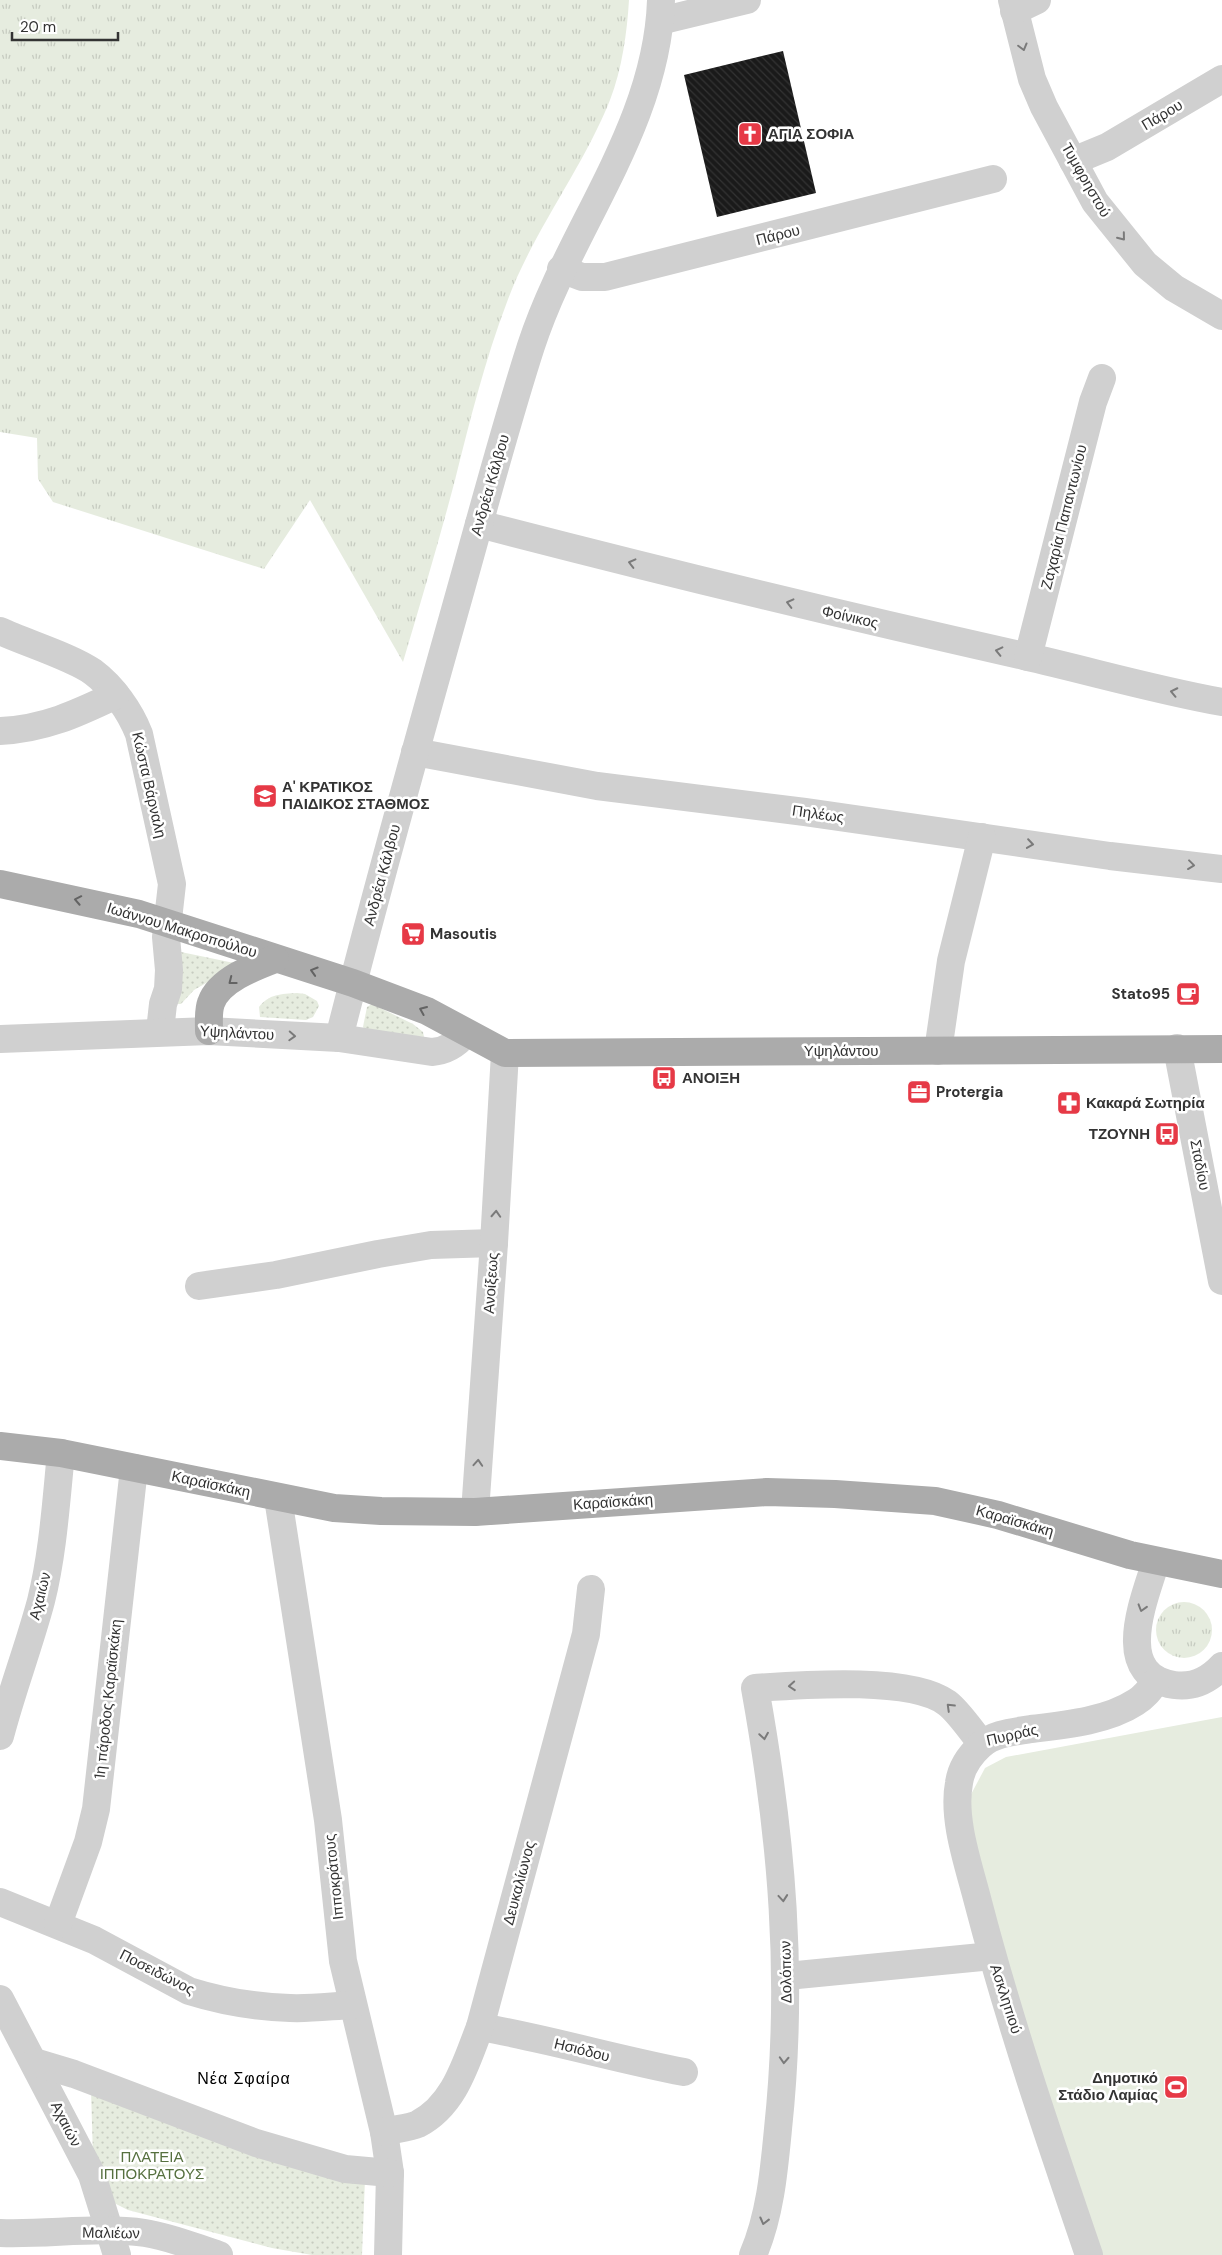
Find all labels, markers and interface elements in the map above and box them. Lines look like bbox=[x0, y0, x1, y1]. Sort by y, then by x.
scale bar bbox=[12, 10, 119, 42]
text: 20 m bbox=[20, 17, 56, 37]
one-way arrow bbox=[1017, 43, 1028, 52]
street label: Πάρου bbox=[1138, 95, 1186, 135]
church icon: ΑΓΙΑ ΣΟΦΙΑ bbox=[737, 121, 763, 147]
place label: ΑΓΙΑ ΣΟΦΙΑ bbox=[768, 124, 855, 144]
street label: Τυμφρηστού bbox=[1057, 139, 1115, 221]
street label: Πάρου bbox=[754, 220, 802, 250]
one-way arrow bbox=[1116, 231, 1124, 240]
street label: Ανδρέα Κάλβου bbox=[466, 432, 514, 538]
street label: Ζαχαρία Παπαντωνίου bbox=[1036, 442, 1092, 592]
one-way arrow bbox=[628, 558, 636, 569]
one-way arrow bbox=[786, 598, 794, 608]
street label: Φοίνικος bbox=[820, 601, 880, 633]
one-way arrow bbox=[995, 646, 1004, 657]
one-way arrow bbox=[1170, 687, 1179, 698]
street label: Κώστα Βάρναλη bbox=[127, 730, 171, 840]
place label: Α' ΚΡΑΤΙΚΟΣ ΠΑΙΔΙΚΟΣ ΣΤΑΘΜΟΣ bbox=[282, 777, 429, 814]
school or university icon: Α' ΚΡΑΤΙΚΟΣ ΠΑΙΔΙΚΟΣ ΣΤΑΘΜΟΣ bbox=[252, 783, 278, 809]
street label: Πηλέως bbox=[791, 800, 845, 828]
street label: Ανδρέα Κάλβου bbox=[359, 822, 405, 928]
one-way arrow bbox=[1026, 838, 1034, 849]
one-way arrow bbox=[1187, 859, 1195, 870]
one-way arrow bbox=[73, 895, 82, 906]
street label: Ιωάννου Μακροπούλου bbox=[105, 898, 259, 962]
supermarket icon: Masoutis bbox=[400, 921, 426, 947]
place label: Masoutis bbox=[430, 924, 497, 944]
one-way arrow bbox=[310, 967, 318, 977]
one-way arrow bbox=[228, 975, 237, 984]
cafe icon: Stato95 bbox=[1175, 981, 1201, 1007]
place label: Stato95 bbox=[1112, 984, 1170, 1004]
one-way arrow bbox=[419, 1005, 428, 1016]
street label: Υψηλάντου bbox=[199, 1021, 275, 1045]
one-way arrow bbox=[288, 1030, 296, 1041]
street label: Υψηλάντου bbox=[804, 1041, 878, 1061]
bus stop icon: ΑΝΟΙΞΗ bbox=[651, 1065, 677, 1091]
place label: ΑΝΟΙΞΗ bbox=[682, 1068, 740, 1088]
office icon: Protergia bbox=[906, 1079, 932, 1105]
place label: Protergia bbox=[936, 1082, 1003, 1102]
pharmacy icon: Κακαρά Σωτηρία bbox=[1056, 1090, 1082, 1116]
place label: Κακαρά Σωτηρία bbox=[1086, 1093, 1205, 1113]
bus stop icon: ΤΖΟΥΝΗ bbox=[1154, 1121, 1180, 1147]
place label: ΤΖΟΥΝΗ bbox=[1089, 1124, 1150, 1144]
street label: Σταδίου bbox=[1185, 1138, 1215, 1192]
one-way arrow bbox=[490, 1210, 501, 1218]
street label: Ανοίξεως bbox=[479, 1252, 503, 1314]
one-way arrow bbox=[473, 1459, 484, 1467]
street label: Καραϊσκάκη bbox=[170, 1466, 252, 1502]
street label: Καραϊσκάκη bbox=[572, 1489, 654, 1515]
street label: Καραϊσκάκη bbox=[974, 1500, 1056, 1542]
street label: Αχαιών bbox=[24, 1570, 56, 1622]
one-way arrow bbox=[1137, 1603, 1147, 1611]
street label: 1η πάροδος Καραϊσκάκη bbox=[90, 1618, 126, 1780]
one-way arrow bbox=[788, 1680, 796, 1691]
one-way arrow bbox=[947, 1704, 956, 1713]
street label: Πυρράς bbox=[984, 1719, 1040, 1751]
one-way arrow bbox=[758, 1732, 768, 1741]
street label: Ιπποκράτους bbox=[320, 1833, 348, 1921]
street label: Δευκαλίωνος bbox=[498, 1839, 540, 1927]
one-way arrow bbox=[777, 1894, 788, 1902]
street label: Δολόπων bbox=[775, 1941, 797, 2003]
street label: Ποσειδώνος bbox=[116, 1945, 198, 1999]
street label: Ασκληπιού bbox=[985, 1962, 1027, 2036]
street label: Ησιόδου bbox=[552, 2033, 612, 2067]
one-way arrow bbox=[778, 2056, 789, 2064]
district label: Νέα Σφαίρα bbox=[197, 2068, 291, 2089]
place label: Δημοτικό Στάδιο Λαμίας bbox=[1058, 2068, 1158, 2105]
sports icon: Δημοτικό Στάδιο Λαμίας bbox=[1163, 2074, 1189, 2100]
street label: Αχαιών bbox=[46, 2098, 86, 2150]
park label: ΠΛΑΤΕΙΑ ΙΠΠΟΚΡΑΤΟΥΣ bbox=[100, 2147, 204, 2184]
one-way arrow bbox=[759, 2217, 770, 2225]
street label: Μαλιέων bbox=[82, 2222, 140, 2244]

